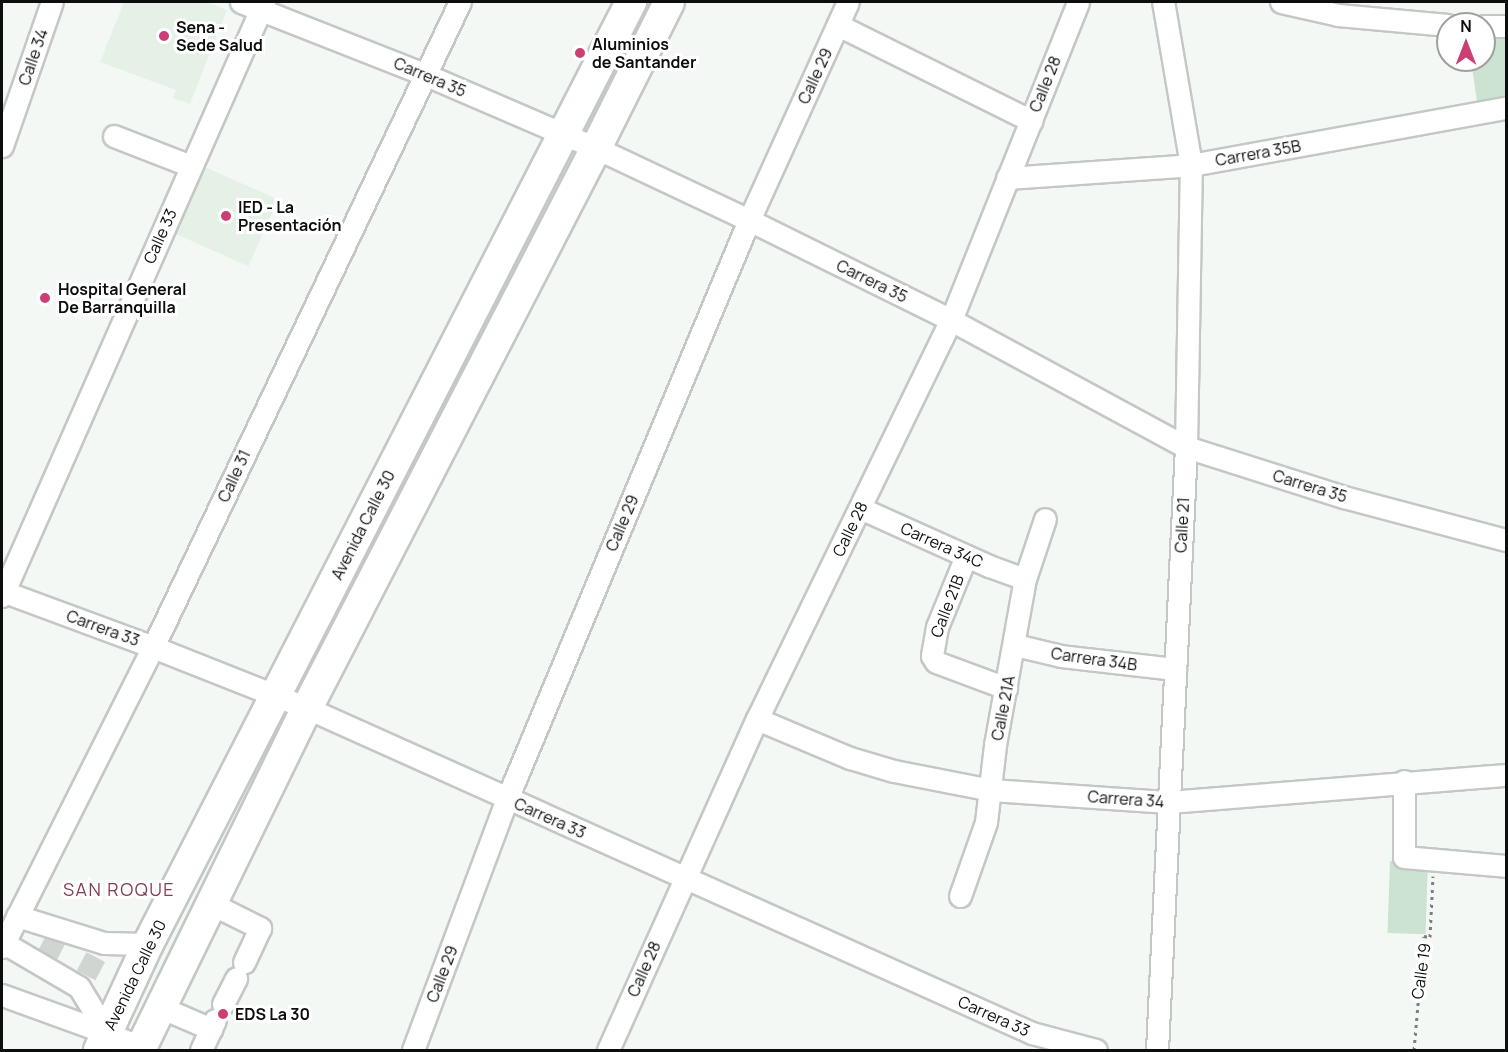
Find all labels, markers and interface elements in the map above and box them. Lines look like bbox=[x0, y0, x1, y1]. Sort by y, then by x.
north arrow bbox=[1436, 12, 1496, 72]
text: N bbox=[1460, 15, 1472, 37]
place label: Sena - Sede Salud bbox=[176, 17, 263, 55]
street label: Calle 34 bbox=[14, 26, 52, 88]
marker: Sena - Sede Salud bbox=[157, 29, 171, 43]
place label: Aluminios de Santander bbox=[592, 34, 696, 72]
street label: Calle 29 bbox=[794, 45, 836, 107]
marker: Aluminios de Santander bbox=[573, 46, 587, 60]
street label: Carrera 35 bbox=[391, 53, 469, 101]
street label: Calle 28 bbox=[1025, 53, 1065, 115]
street label: Carrera 35B bbox=[1214, 136, 1302, 170]
place label: IED - La Presentación bbox=[238, 197, 342, 235]
street label: Calle 33 bbox=[139, 206, 181, 266]
marker: IED - La Presentación bbox=[219, 209, 233, 223]
street label: Carrera 35 bbox=[833, 256, 911, 306]
place label: Hospital General De Barranquilla bbox=[58, 279, 187, 317]
marker: Hospital General De Barranquilla bbox=[36, 289, 54, 307]
street label: Calle 31 bbox=[214, 447, 254, 505]
street label: Carrera 35 bbox=[1271, 466, 1349, 506]
street label: Avenida Calle 30 bbox=[327, 467, 399, 583]
street label: Calle 29 bbox=[602, 492, 642, 554]
street label: Calle 21 bbox=[1171, 497, 1193, 553]
street label: Calle 28 bbox=[828, 498, 872, 560]
street label: Carrera 34C bbox=[898, 518, 986, 572]
street label: Calle 21B bbox=[926, 572, 968, 640]
street label: Carrera 33 bbox=[64, 606, 142, 650]
street label: Carrera 34B bbox=[1050, 643, 1138, 675]
street label: Calle 21A bbox=[987, 674, 1019, 742]
street label: Carrera 34 bbox=[1087, 787, 1165, 811]
street label: Carrera 33 bbox=[511, 794, 589, 842]
district label: SAN ROQUE bbox=[63, 878, 175, 900]
street label: Avenida Calle 30 bbox=[100, 917, 170, 1033]
street label: Calle 28 bbox=[623, 938, 665, 1000]
street label: Calle 19 bbox=[1408, 942, 1434, 1000]
street label: Calle 29 bbox=[422, 943, 462, 1005]
street label: Carrera 33 bbox=[955, 992, 1033, 1040]
place label: EDS La 30 bbox=[235, 1004, 310, 1024]
marker: EDS La 30 bbox=[216, 1007, 230, 1021]

